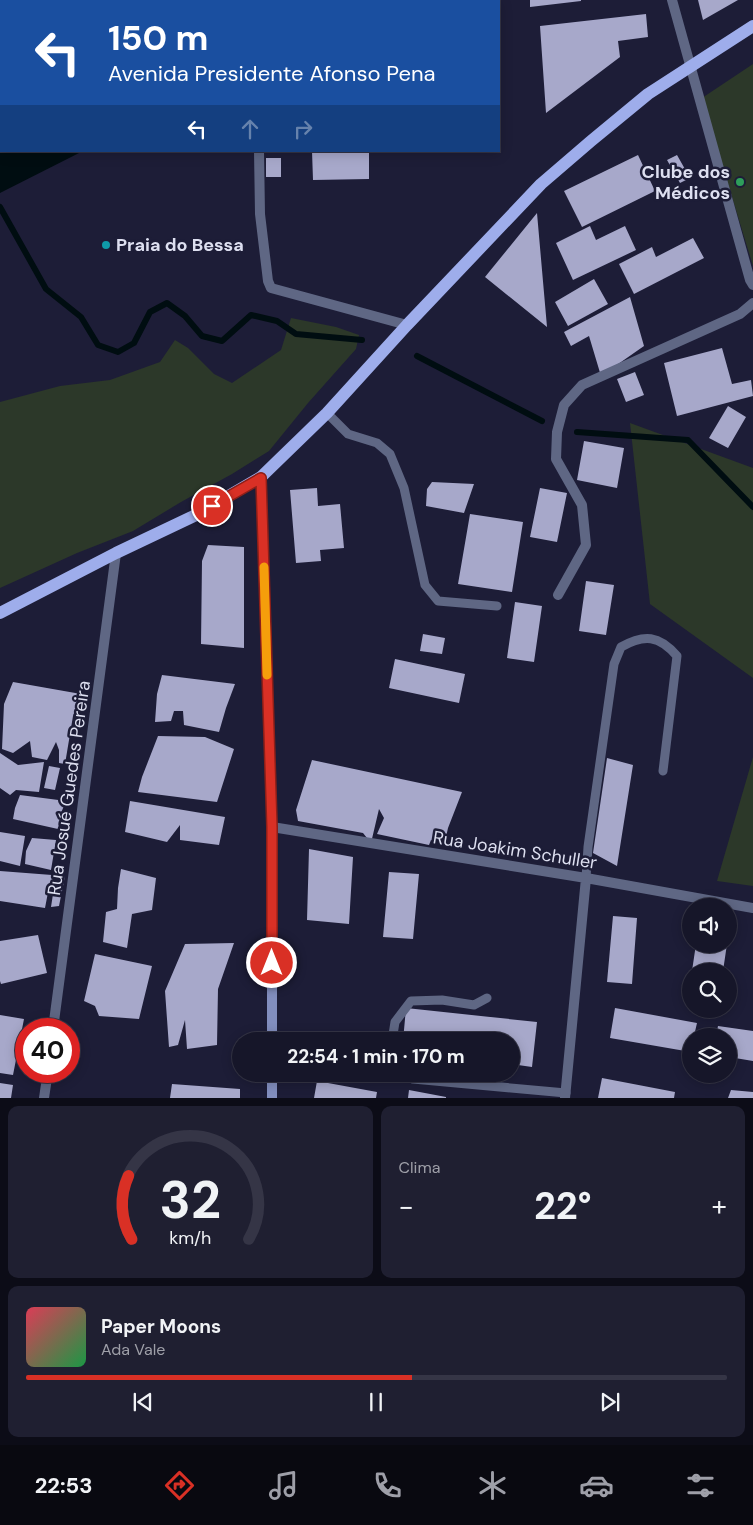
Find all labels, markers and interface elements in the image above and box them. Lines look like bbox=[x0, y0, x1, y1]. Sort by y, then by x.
text: 150 m bbox=[108, 15, 208, 61]
icon: left bbox=[25, 20, 90, 85]
text: Avenida Presidente Afonso Pena bbox=[108, 59, 436, 88]
icon: left bbox=[183, 115, 211, 143]
icon: ahead bbox=[236, 115, 264, 143]
icon: right bbox=[289, 115, 317, 143]
place label: Clube dos Médicos bbox=[642, 160, 730, 205]
marker: Clube dos Médicos bbox=[734, 176, 746, 188]
place label: Praia do Bessa bbox=[116, 233, 244, 257]
marker: Praia do Bessa bbox=[100, 239, 112, 251]
pin bbox=[191, 485, 233, 527]
icon: arrive bbox=[198, 492, 226, 520]
street label: Rua Josué Guedes Pereira bbox=[42, 679, 96, 897]
street label: Rua Joakim Schuller bbox=[431, 825, 599, 875]
map controls bbox=[682, 898, 737, 1083]
button: sound bbox=[682, 898, 737, 953]
position arrow bbox=[245, 936, 297, 988]
button: search bbox=[682, 963, 737, 1018]
speed limit sign: 40 bbox=[15, 1018, 80, 1083]
button: layers bbox=[682, 1028, 737, 1083]
text: 22:54 · 1 min · 170 m bbox=[287, 1044, 465, 1069]
text: Clima bbox=[399, 1157, 440, 1178]
text: 32 bbox=[160, 1166, 221, 1234]
text: 22° bbox=[534, 1181, 592, 1231]
text: − bbox=[399, 1188, 414, 1225]
text: + bbox=[712, 1188, 727, 1225]
text: km/h bbox=[169, 1226, 211, 1250]
text: Paper Moons bbox=[101, 1314, 221, 1339]
text: Ada Vale bbox=[101, 1339, 165, 1360]
icon: previous bbox=[129, 1388, 157, 1416]
icon: pause bbox=[362, 1388, 390, 1416]
icon: next bbox=[596, 1388, 624, 1416]
icon: directions bbox=[162, 1468, 197, 1503]
icon: music bbox=[266, 1468, 301, 1503]
icon: phone bbox=[370, 1468, 405, 1503]
icon: climate bbox=[475, 1468, 510, 1503]
icon: car bbox=[579, 1468, 614, 1503]
icon: filters bbox=[683, 1468, 718, 1503]
text: 22:53 bbox=[35, 1471, 93, 1500]

